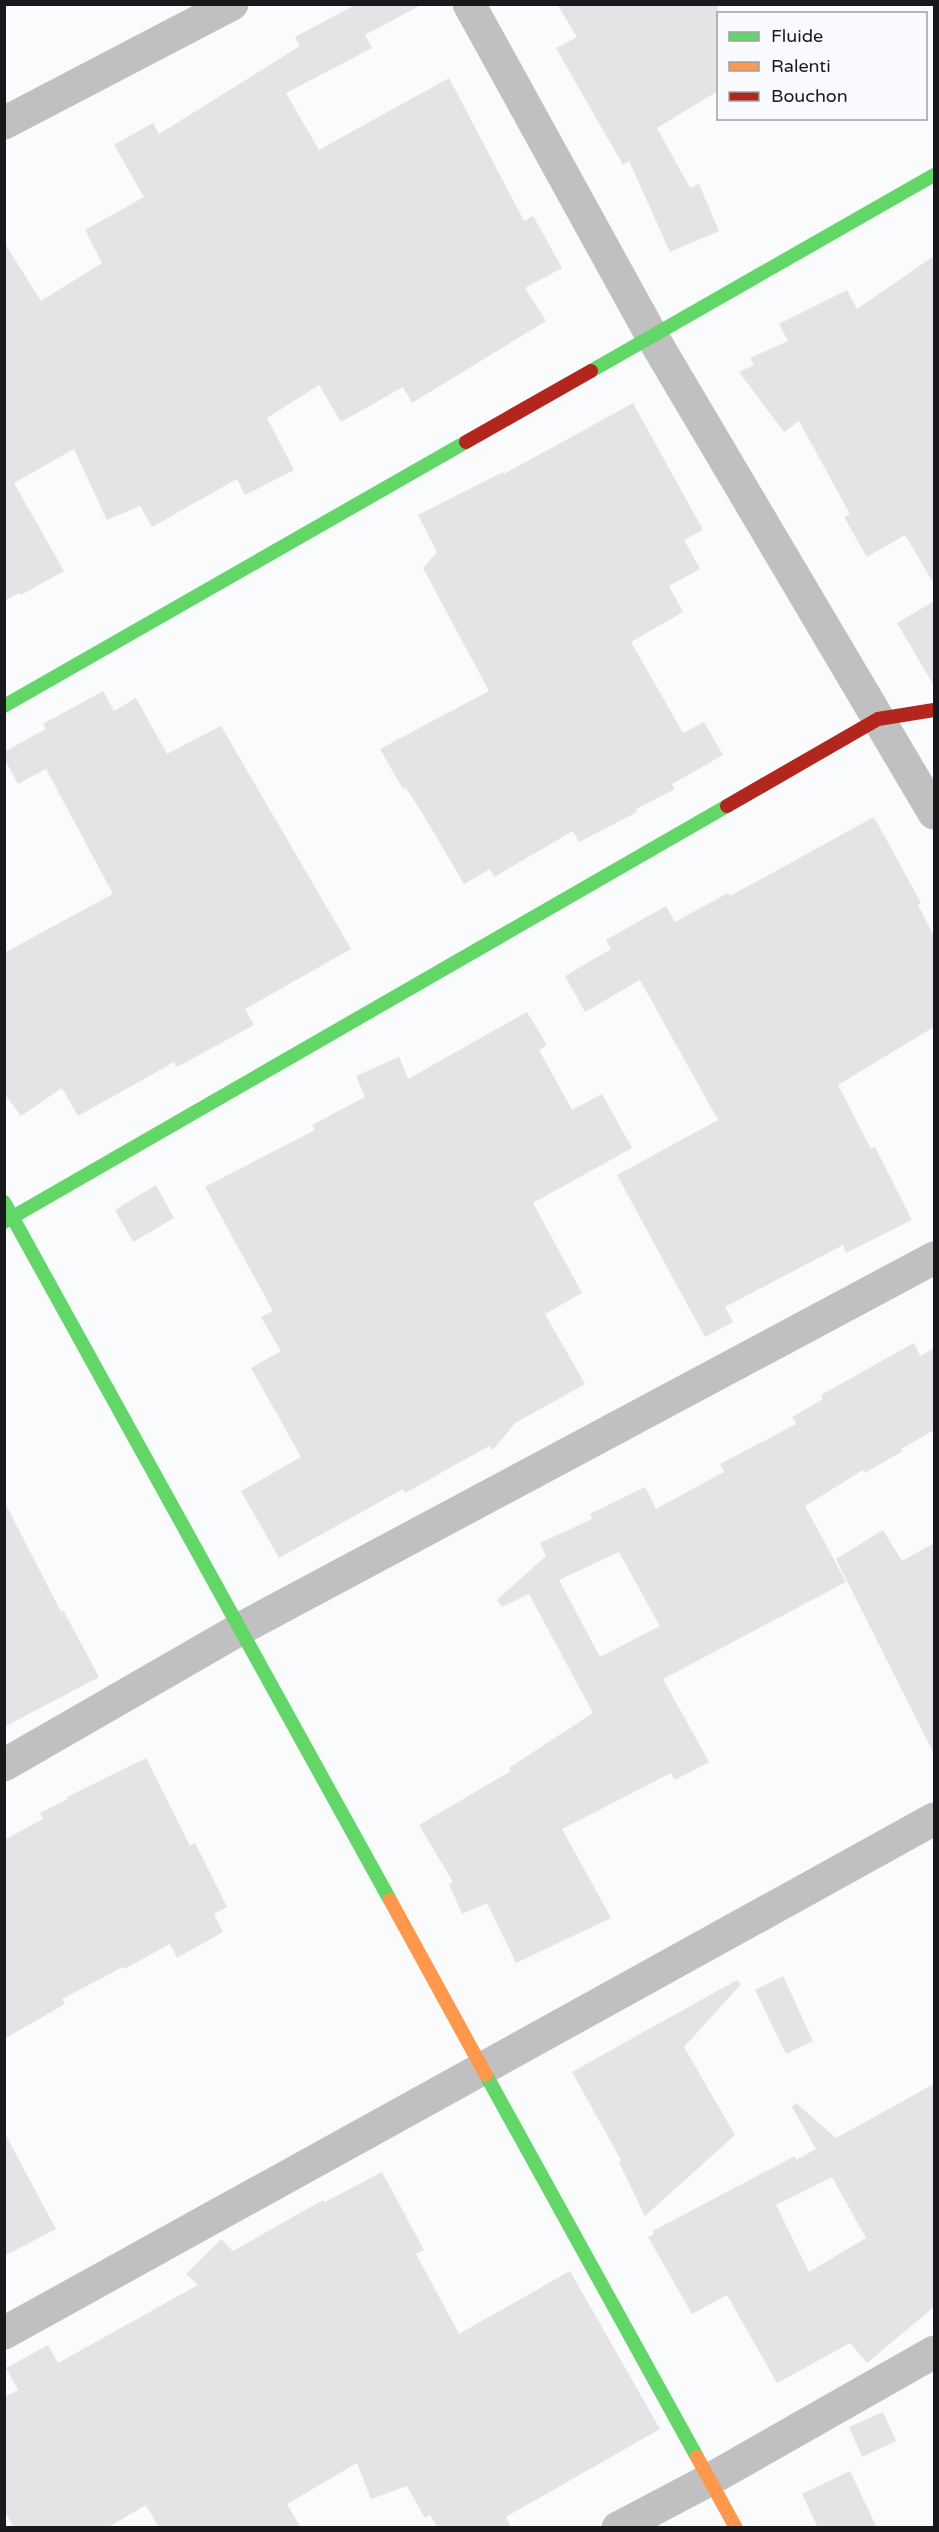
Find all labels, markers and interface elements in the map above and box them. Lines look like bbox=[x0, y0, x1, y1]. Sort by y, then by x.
legend bbox=[717, 12, 927, 120]
text: Fluide bbox=[771, 25, 823, 47]
text: Ralenti bbox=[771, 55, 831, 77]
text: Bouchon bbox=[771, 85, 848, 107]

